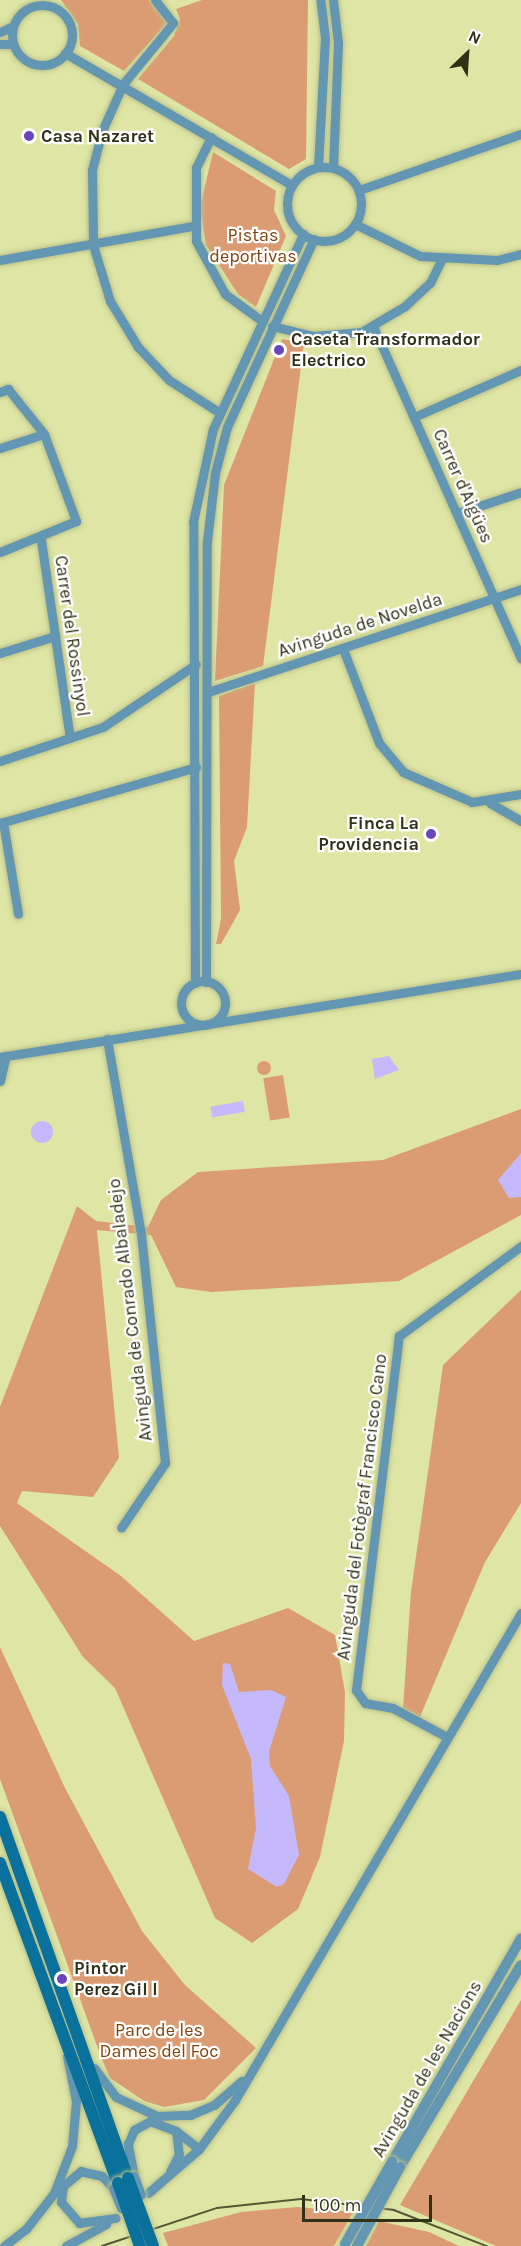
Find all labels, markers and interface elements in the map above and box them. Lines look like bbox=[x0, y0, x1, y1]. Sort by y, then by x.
north arrow bbox=[437, 24, 497, 84]
text: N bbox=[466, 26, 484, 48]
place label: Casa Nazaret bbox=[41, 125, 154, 147]
marker: Casa Nazaret bbox=[22, 129, 36, 143]
park label: Pistas deportivas bbox=[209, 225, 297, 268]
place label: Caseta Transformador Electrico bbox=[291, 329, 480, 372]
marker: Caseta Transformador Electrico bbox=[272, 343, 286, 357]
street label: Carrer d'Aigües bbox=[428, 426, 498, 546]
street label: Carrer del Rossinyol bbox=[50, 554, 94, 718]
street label: Avinguda de Novelda bbox=[275, 588, 445, 662]
place label: Finca La Providencia bbox=[318, 813, 419, 856]
marker: Finca La Providencia bbox=[424, 827, 438, 841]
street label: Avinguda de Conrado Albaladejo bbox=[103, 1177, 157, 1443]
street label: Avinguda del Fotògraf Francisco Cano bbox=[332, 1353, 392, 1661]
place label: Pintor Perez Gil I bbox=[74, 1958, 158, 2000]
marker: Pintor Perez Gil I bbox=[55, 1972, 69, 1986]
street label: Avinguda de les Nacions bbox=[368, 1977, 486, 2161]
park label: Parc de les Dames del Foc bbox=[100, 2020, 218, 2062]
scale bar bbox=[305, 2183, 436, 2221]
text: 100 m bbox=[313, 2194, 361, 2216]

